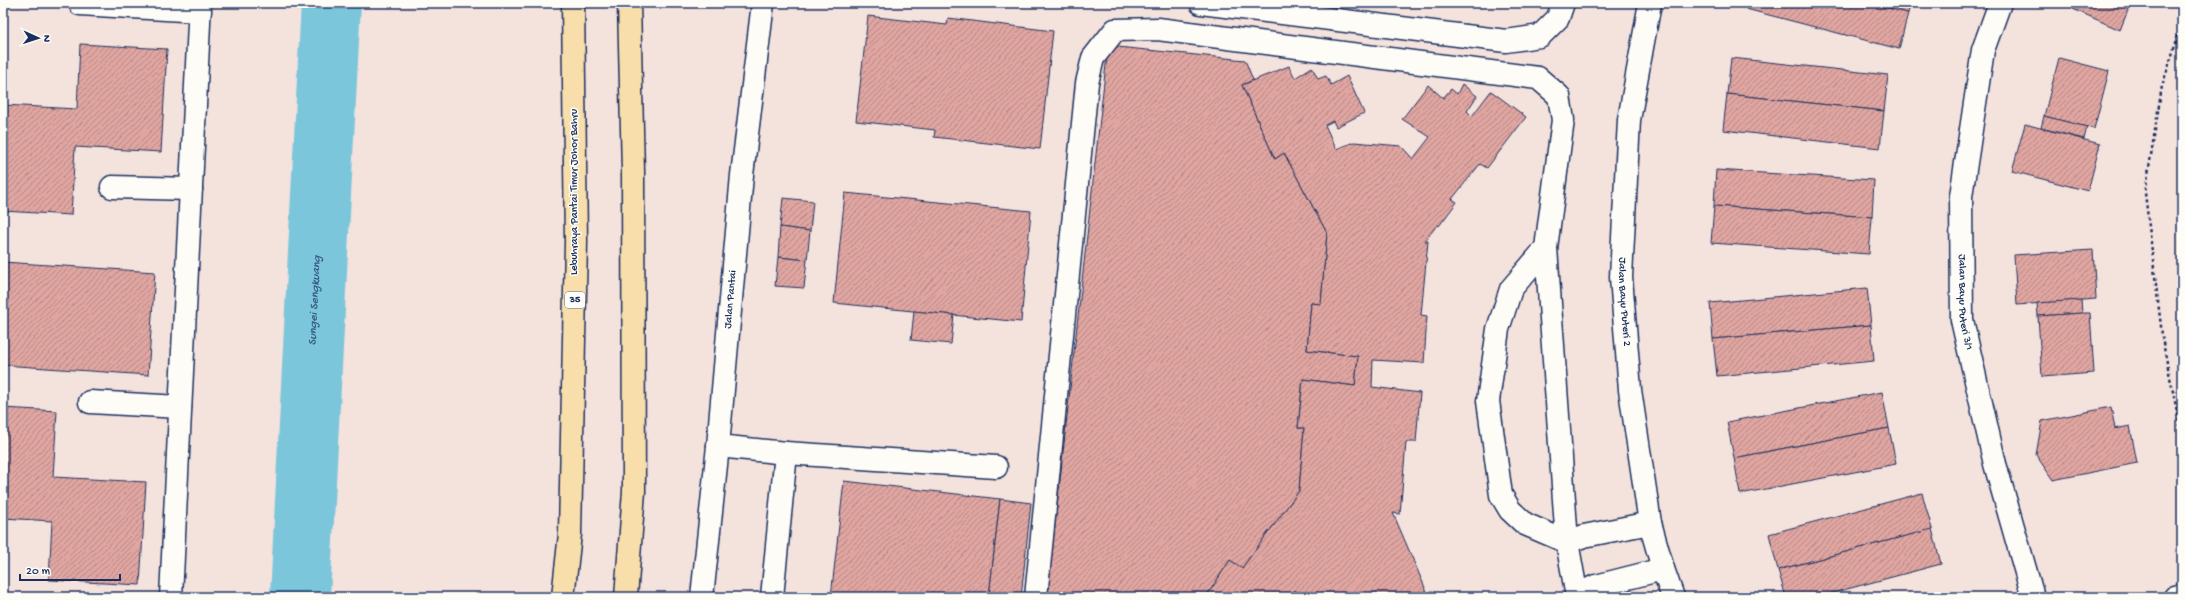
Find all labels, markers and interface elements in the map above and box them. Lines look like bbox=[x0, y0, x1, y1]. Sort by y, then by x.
north arrow bbox=[18, 18, 58, 58]
text: N bbox=[40, 35, 52, 42]
street label: Lebuhraya Pantai Timur Johor Bahru bbox=[569, 109, 581, 275]
water label: Sungei Sengkuang bbox=[306, 254, 325, 346]
street label: Jalan Bayu Puteri 3/1 bbox=[1955, 254, 1975, 351]
street label: Jalan Bayu Puteri 2 bbox=[1615, 257, 1633, 347]
street label: Jalan Pantai bbox=[722, 270, 740, 329]
road number: 35 bbox=[565, 292, 585, 308]
scale bar bbox=[20, 556, 120, 582]
text: 20 m bbox=[26, 565, 51, 579]

